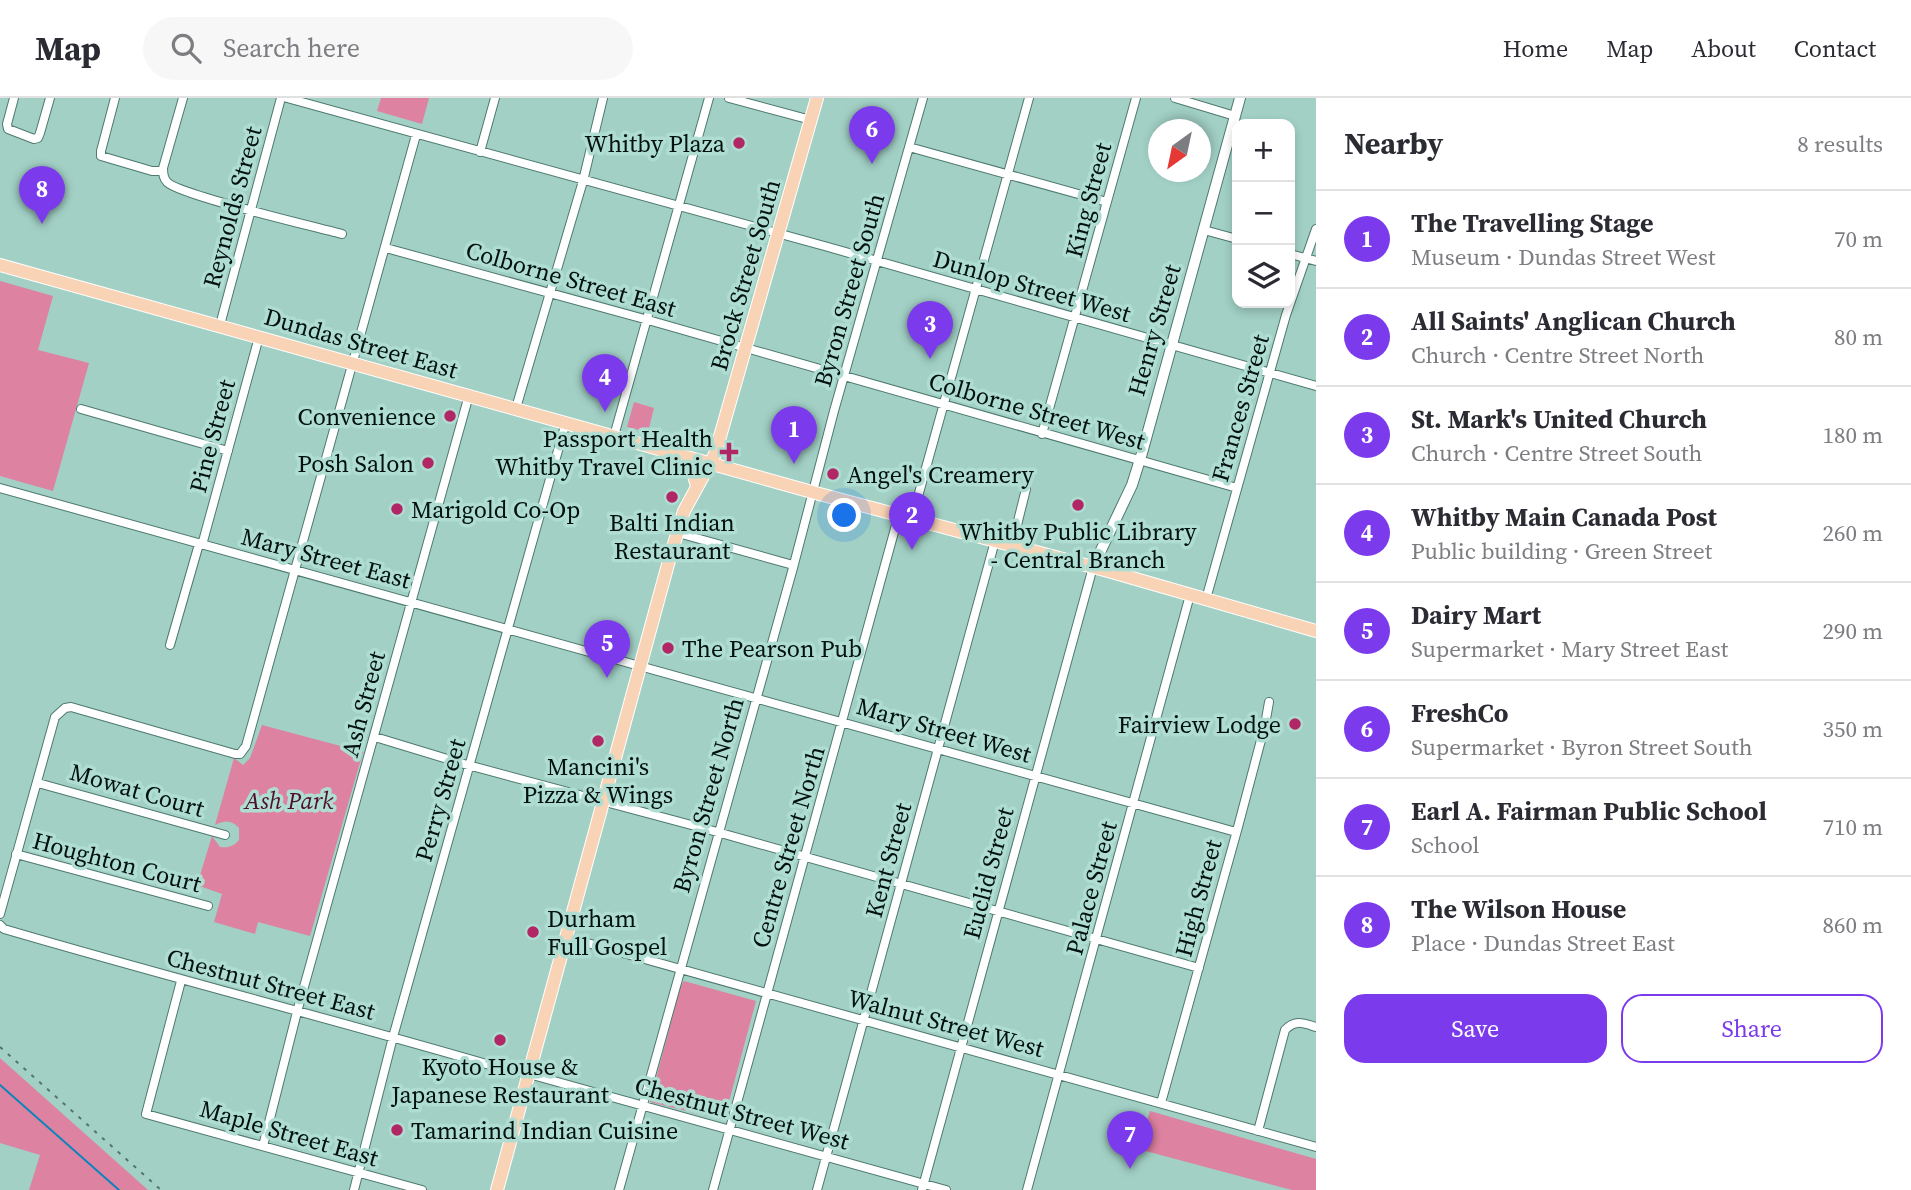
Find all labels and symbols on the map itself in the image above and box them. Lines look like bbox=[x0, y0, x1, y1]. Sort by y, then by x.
pin: 6 bbox=[849, 106, 895, 164]
north arrow bbox=[1148, 119, 1211, 182]
street label: Reynolds Street bbox=[195, 122, 269, 291]
place label: Whitby Plaza bbox=[585, 127, 726, 160]
marker: Whitby Plaza bbox=[731, 135, 747, 151]
street label: King Street bbox=[1057, 139, 1119, 261]
pin: 8 bbox=[19, 166, 65, 224]
street label: Brock Street South bbox=[702, 176, 788, 374]
street label: Byron Street South bbox=[806, 190, 892, 390]
street label: Colborne Street East bbox=[462, 233, 680, 325]
street label: Dunlop Street West bbox=[929, 242, 1135, 330]
street label: Henry Street bbox=[1119, 260, 1189, 400]
street label: Dundas Street East bbox=[260, 300, 462, 386]
pin: 3 bbox=[907, 301, 953, 359]
street label: Frances Street bbox=[1203, 330, 1277, 486]
pin: 4 bbox=[582, 354, 628, 412]
street label: Colborne Street West bbox=[925, 364, 1149, 458]
street label: Pine Street bbox=[181, 376, 243, 496]
place label: Convenience bbox=[298, 400, 436, 433]
pin: 1 bbox=[771, 406, 817, 464]
marker: Convenience bbox=[442, 408, 458, 424]
place label: Passport Health Whitby Travel Clinic bbox=[495, 422, 713, 483]
marker: Passport Health Whitby Travel Clinic bbox=[719, 442, 739, 462]
place label: Posh Salon bbox=[298, 447, 414, 480]
marker: Posh Salon bbox=[420, 455, 436, 471]
place label: Angel's Creamery bbox=[847, 458, 1034, 491]
marker: Angel's Creamery bbox=[825, 466, 841, 482]
marker: Balti Indian Restaurant bbox=[664, 489, 680, 505]
pin: 2 bbox=[889, 492, 935, 550]
place label: Marigold Co-Op bbox=[411, 493, 580, 526]
marker: Whitby Public Library - Central Branch bbox=[1070, 497, 1086, 513]
your location bbox=[827, 498, 861, 532]
marker: Marigold Co-Op bbox=[389, 501, 405, 517]
place label: Balti Indian Restaurant bbox=[609, 506, 735, 567]
place label: Whitby Public Library - Central Branch bbox=[959, 515, 1197, 576]
street label: Mary Street East bbox=[238, 520, 415, 597]
pin: 5 bbox=[584, 620, 630, 678]
place label: The Pearson Pub bbox=[682, 632, 862, 665]
marker: The Pearson Pub bbox=[660, 640, 676, 656]
street label: Ash Street bbox=[333, 647, 393, 761]
street label: Mary Street West bbox=[853, 689, 1035, 771]
street label: Byron Street North bbox=[664, 694, 752, 896]
place label: Fairview Lodge bbox=[1118, 708, 1281, 741]
marker: Fairview Lodge bbox=[1287, 716, 1303, 732]
marker: Mancini's Pizza & Wings bbox=[590, 733, 606, 749]
street label: Perry Street bbox=[407, 735, 473, 865]
street label: Centre Street North bbox=[743, 742, 833, 952]
place label: Mancini's Pizza & Wings bbox=[523, 750, 673, 811]
street label: Mowat Court bbox=[66, 755, 208, 825]
park label: Ash Park bbox=[243, 784, 334, 817]
street label: Kent Street bbox=[857, 799, 919, 921]
street label: Euclid Street bbox=[955, 803, 1021, 942]
street label: Palace Street bbox=[1057, 817, 1125, 958]
street label: Houghton Court bbox=[29, 824, 205, 900]
street label: High Street bbox=[1166, 835, 1230, 960]
place label: Durham Full Gospel bbox=[547, 902, 667, 963]
marker: Durham Full Gospel bbox=[525, 924, 541, 940]
street label: Chestnut Street East bbox=[163, 940, 379, 1028]
street label: Walnut Street West bbox=[844, 981, 1048, 1065]
marker: Kyoto House & Japanese Restaurant bbox=[492, 1032, 508, 1048]
place label: Kyoto House & Japanese Restaurant bbox=[390, 1050, 609, 1111]
street label: Chestnut Street West bbox=[631, 1069, 853, 1158]
street label: Maple Street East bbox=[196, 1092, 382, 1174]
pin: 7 bbox=[1107, 1111, 1153, 1169]
place label: Tamarind Indian Cuisine bbox=[411, 1114, 678, 1147]
marker: Tamarind Indian Cuisine bbox=[389, 1122, 405, 1138]

